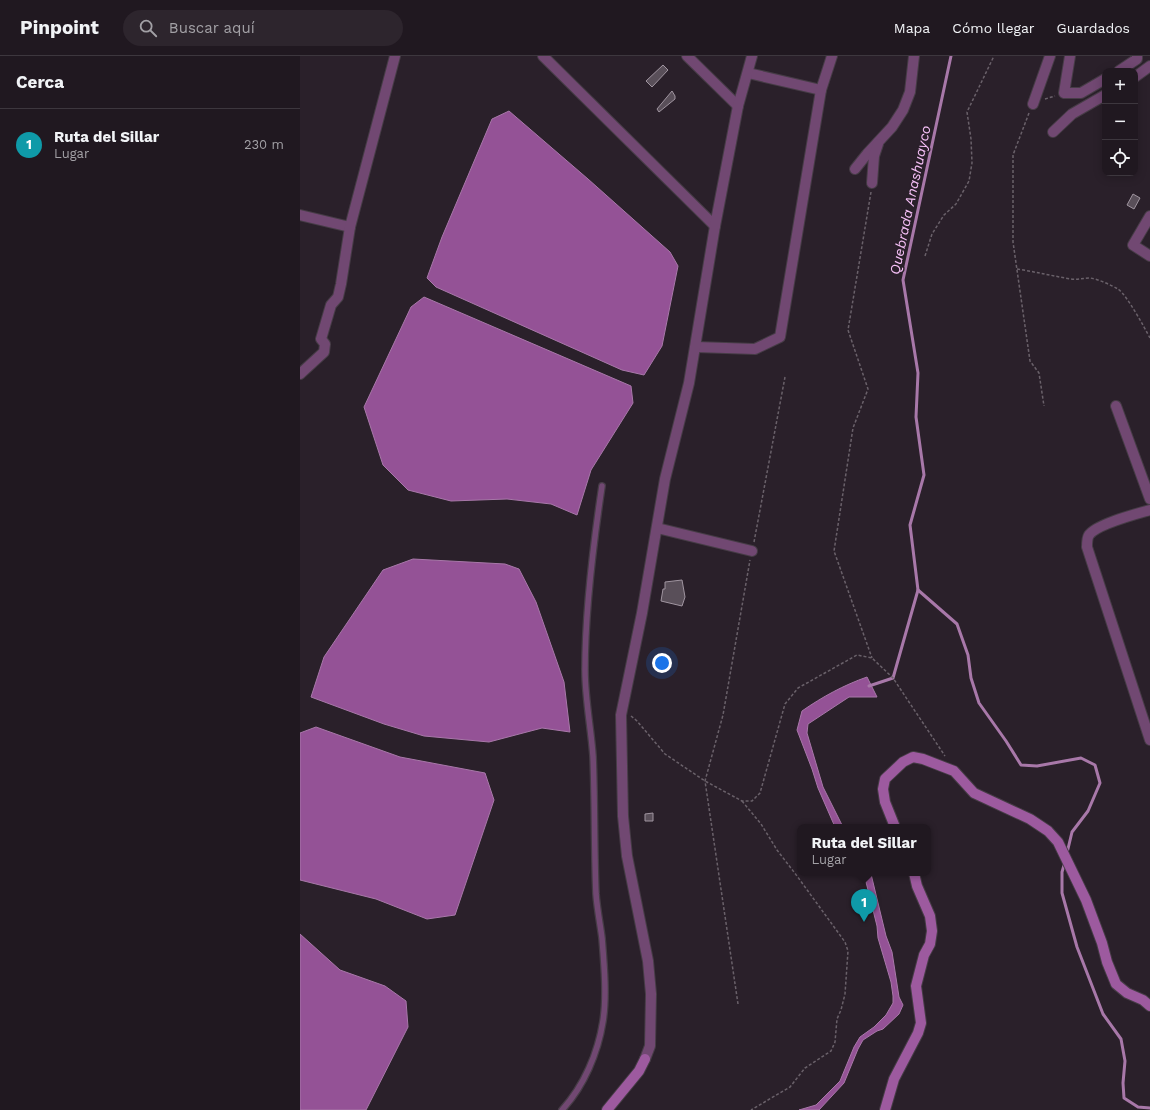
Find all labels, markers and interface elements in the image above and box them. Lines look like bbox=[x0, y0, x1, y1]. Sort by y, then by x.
search box bbox=[123, 10, 403, 46]
text: Pinpoint bbox=[20, 16, 99, 39]
icon: search bbox=[137, 17, 159, 39]
text: Buscar aquí bbox=[169, 19, 255, 37]
text: Mapa bbox=[894, 20, 930, 36]
text: Cómo llegar bbox=[952, 20, 1035, 36]
text: Guardados bbox=[1057, 20, 1130, 36]
map controls bbox=[1102, 68, 1138, 176]
button: + bbox=[1102, 68, 1138, 104]
text: Cerca bbox=[16, 72, 64, 92]
button: − bbox=[1102, 104, 1138, 140]
water label: Quebrada Anashuayco bbox=[886, 124, 934, 276]
text: Ruta del Sillar bbox=[54, 128, 159, 146]
text: 1 bbox=[26, 137, 32, 152]
text: 230 m bbox=[244, 137, 284, 152]
button: locate bbox=[1102, 140, 1138, 176]
text: Lugar bbox=[54, 146, 89, 161]
your location bbox=[652, 653, 672, 673]
popup bbox=[797, 824, 931, 876]
text: Ruta del Sillar bbox=[811, 834, 917, 852]
text: Lugar bbox=[811, 852, 847, 867]
pin: 1 bbox=[851, 889, 877, 922]

